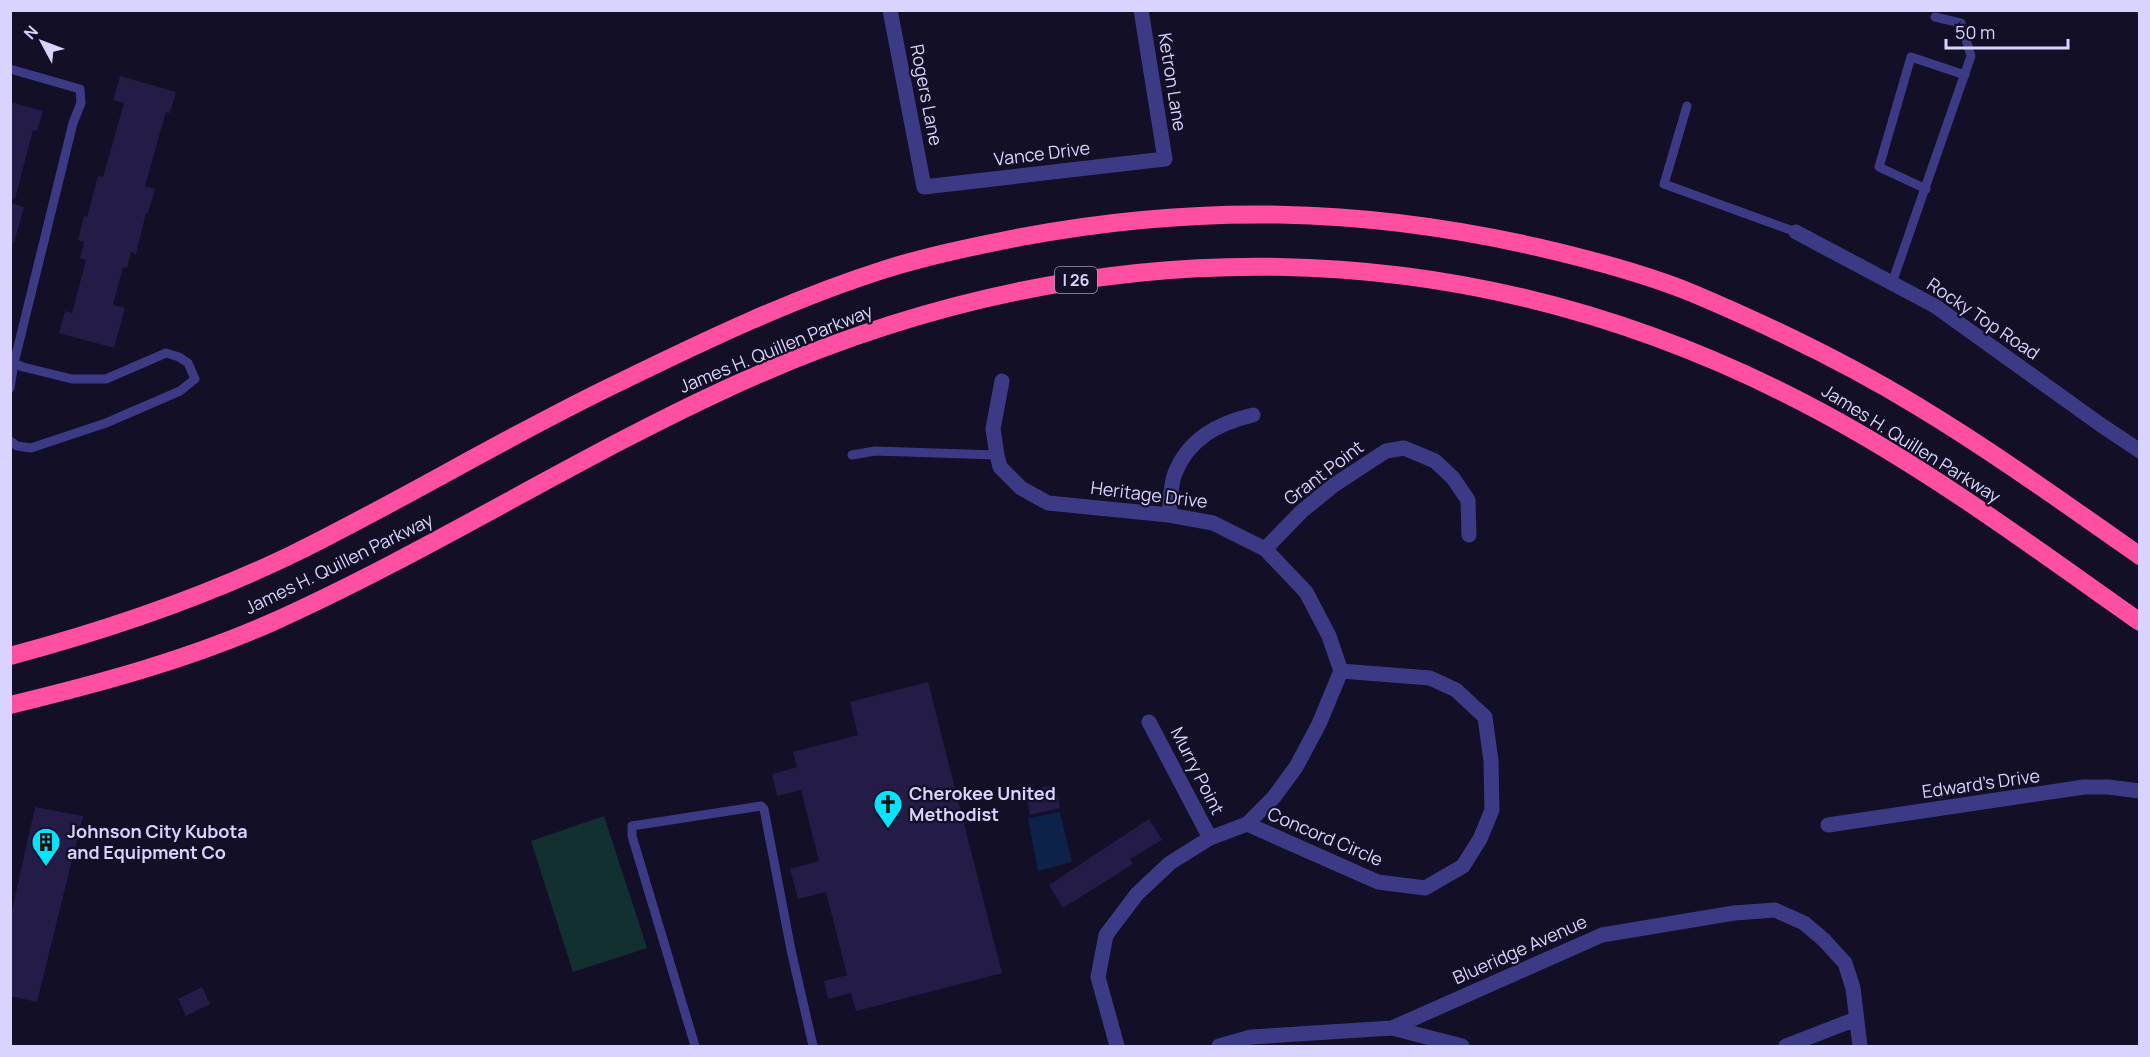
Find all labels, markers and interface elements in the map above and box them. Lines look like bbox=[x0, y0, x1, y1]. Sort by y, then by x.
north arrow bbox=[12, 12, 72, 72]
scale bar bbox=[1946, 12, 2068, 50]
text: 50 m bbox=[1955, 20, 1995, 44]
text: N bbox=[19, 21, 43, 44]
street label: Ketron Lane bbox=[1153, 31, 1193, 133]
street label: Rogers Lane bbox=[905, 42, 949, 148]
street label: Vance Drive bbox=[992, 135, 1091, 171]
road number: I 26 bbox=[1055, 267, 1097, 293]
street label: Rocky Top Road bbox=[1923, 272, 2045, 365]
street label: James H. Quillen Parkway bbox=[675, 298, 876, 398]
street label: James H. Quillen Parkway bbox=[1818, 378, 2006, 508]
street label: Grant Point bbox=[1279, 434, 1368, 510]
street label: Heritage Drive bbox=[1089, 475, 1209, 513]
street label: James H. Quillen Parkway bbox=[240, 507, 437, 619]
street label: Murry Point bbox=[1166, 723, 1230, 818]
street label: Edward's Drive bbox=[1920, 763, 2041, 803]
place label: Cherokee United Methodist bbox=[909, 781, 1056, 826]
church icon: Cherokee United Methodist bbox=[872, 788, 904, 830]
street label: Concord Circle bbox=[1264, 801, 1387, 871]
place label: Johnson City Kubota and Equipment Co bbox=[67, 819, 248, 864]
building icon: Johnson City Kubota and Equipment Co bbox=[30, 826, 62, 868]
street label: Blueridge Avenue bbox=[1449, 909, 1590, 989]

